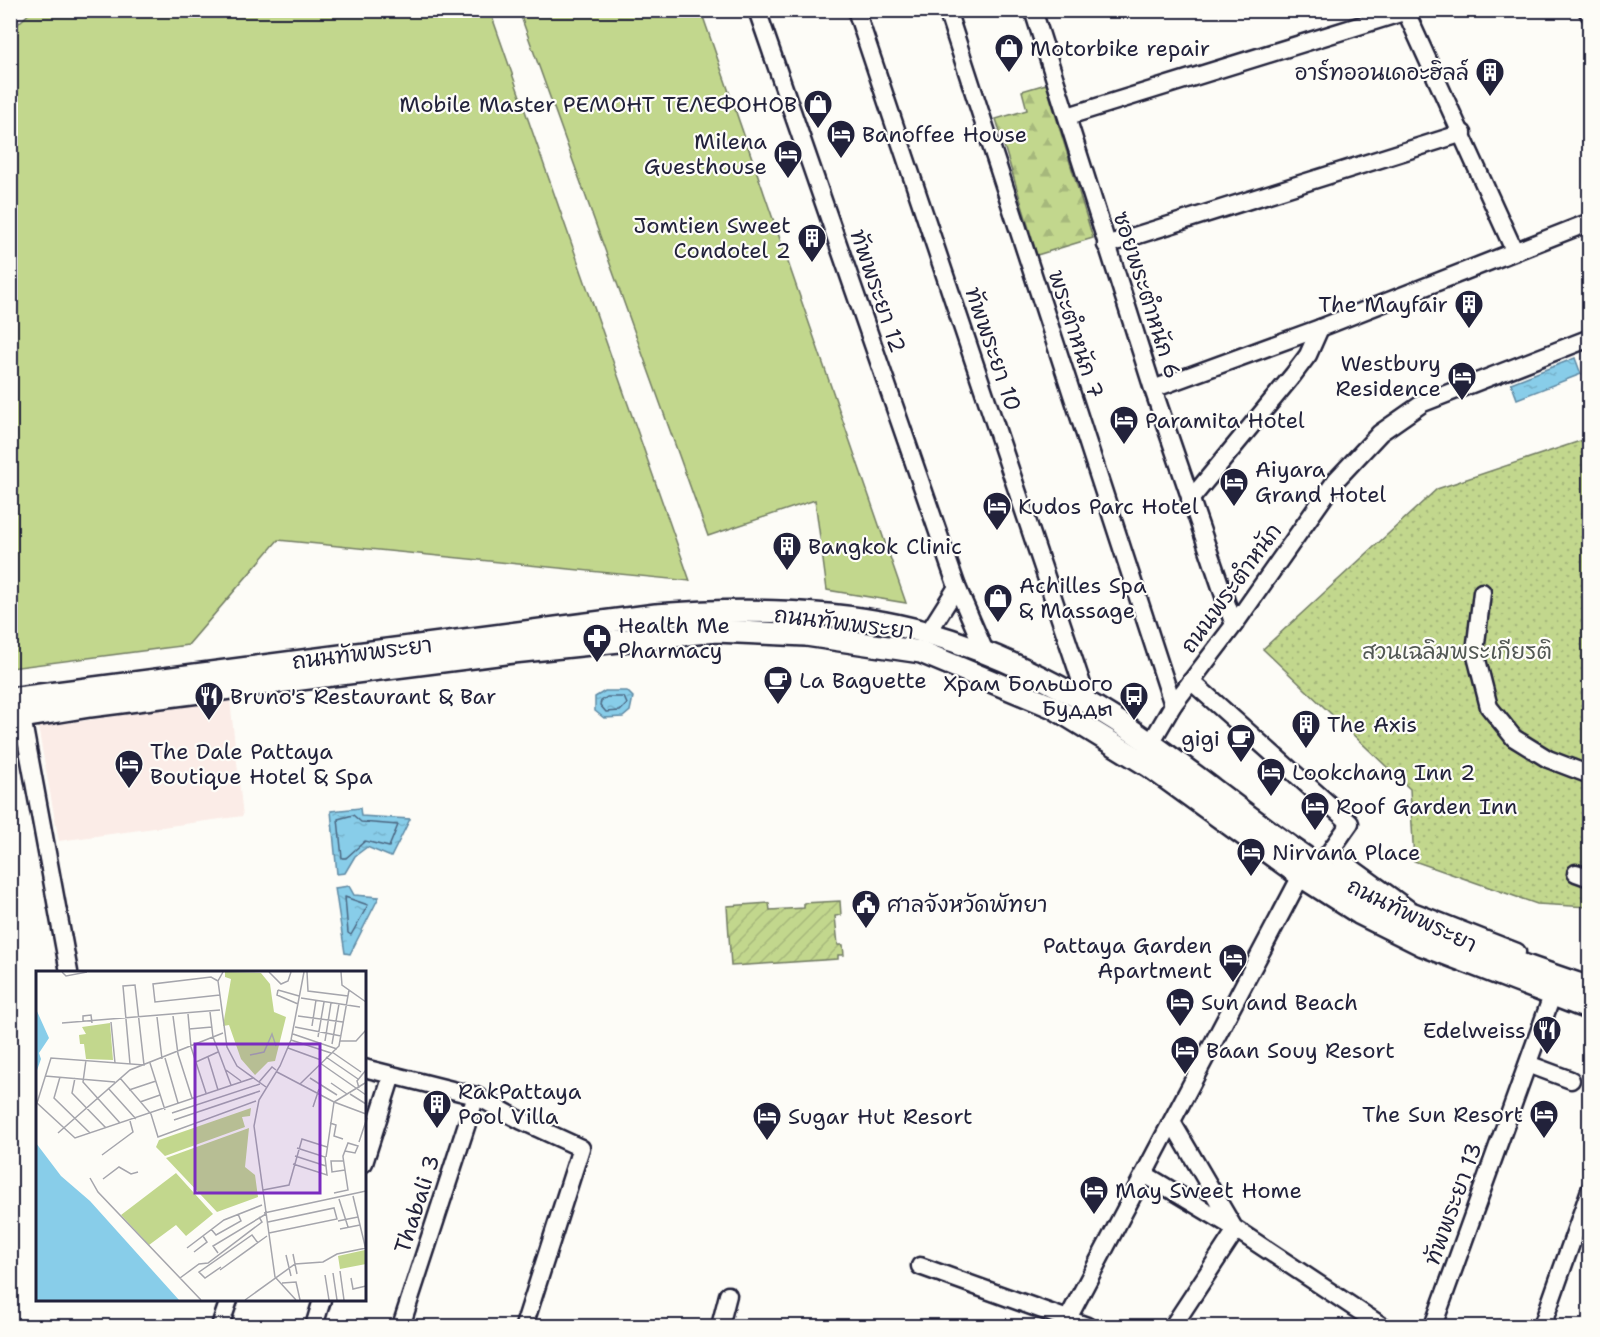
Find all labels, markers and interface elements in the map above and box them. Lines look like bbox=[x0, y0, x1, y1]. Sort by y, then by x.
shop icon: Motorbike repair bbox=[993, 32, 1025, 74]
place label: Motorbike repair bbox=[1030, 34, 1210, 63]
building icon: อาร์ทออนเดอะฮิลล์ bbox=[1474, 56, 1506, 98]
place label: อาร์ทออนเดอะฮิลล์ bbox=[1295, 58, 1469, 87]
shop icon: Mobile Master РЕМОНТ ТЕЛЕФОНОВ bbox=[802, 88, 834, 130]
place label: Mobile Master РЕМОНТ ТЕЛЕФОНОВ bbox=[399, 90, 797, 119]
hotel icon: Banoffee House bbox=[825, 118, 857, 160]
place label: Banoffee House bbox=[862, 120, 1027, 149]
place label: Milena Guesthouse bbox=[644, 127, 767, 181]
hotel icon: Milena Guesthouse bbox=[772, 138, 804, 180]
street label: ซอยพระตำหนัก 6 bbox=[1106, 208, 1188, 382]
place label: Jomtien Sweet Condotel 2 bbox=[633, 211, 791, 265]
building icon: Jomtien Sweet Condotel 2 bbox=[796, 222, 828, 264]
street label: ทัพพระยา 12 bbox=[843, 225, 913, 357]
street label: พระตำหนัก 7 bbox=[1042, 266, 1110, 402]
street label: ทัพพระยา 10 bbox=[958, 283, 1028, 415]
building icon: The Mayfair bbox=[1453, 288, 1485, 330]
place label: The Mayfair bbox=[1318, 290, 1448, 319]
place label: Westbury Residence bbox=[1335, 349, 1441, 403]
hotel icon: Westbury Residence bbox=[1446, 360, 1478, 402]
hotel icon: Paramita Hotel bbox=[1108, 404, 1140, 446]
place label: Paramita Hotel bbox=[1145, 406, 1305, 435]
place label: Aiyara Grand Hotel bbox=[1255, 455, 1386, 509]
hotel icon: Aiyara Grand Hotel bbox=[1218, 466, 1250, 508]
hotel icon: Kudos Parc Hotel bbox=[981, 490, 1013, 532]
place label: Kudos Parc Hotel bbox=[1018, 492, 1199, 521]
street label: ถนนพระตำหนัก bbox=[1174, 517, 1288, 659]
building icon: Bangkok Clinic bbox=[771, 530, 803, 572]
place label: Bangkok Clinic bbox=[808, 532, 962, 561]
place label: Achilles Spa & Massage bbox=[1019, 571, 1147, 625]
shop icon: Achilles Spa & Massage bbox=[982, 582, 1014, 624]
street label: ถนนทัพพระยา bbox=[772, 600, 916, 646]
place label: Health Me Pharmacy bbox=[618, 611, 730, 665]
pharmacy icon: Health Me Pharmacy bbox=[581, 622, 613, 664]
street label: ถนนทัพพระยา bbox=[290, 630, 434, 676]
park label: สวนเฉลิมพระเกียรติ bbox=[1362, 637, 1552, 666]
cafe icon: La Baguette bbox=[762, 664, 794, 706]
place label: La Baguette bbox=[799, 666, 927, 695]
place label: Храм Большого Будды bbox=[943, 669, 1113, 723]
restaurant icon: Bruno's Restaurant & Bar bbox=[193, 680, 225, 722]
bus stop icon: Храм Большого Будды bbox=[1118, 680, 1150, 722]
place label: Bruno's Restaurant & Bar bbox=[230, 682, 496, 711]
building icon: The Axis bbox=[1290, 708, 1322, 750]
place label: The Axis bbox=[1327, 710, 1417, 739]
cafe icon: gigi bbox=[1225, 722, 1257, 764]
place label: gigi bbox=[1181, 724, 1220, 753]
place label: The Dale Pattaya Boutique Hotel & Spa bbox=[150, 737, 373, 791]
hotel icon: The Dale Pattaya Boutique Hotel & Spa bbox=[113, 748, 145, 790]
hotel icon: Lookchang Inn 2 bbox=[1255, 756, 1287, 798]
place label: Lookchang Inn 2 bbox=[1292, 758, 1475, 787]
hotel icon: Roof Garden Inn bbox=[1299, 790, 1331, 832]
place label: Roof Garden Inn bbox=[1336, 792, 1518, 821]
hotel icon: Nirvana Place bbox=[1235, 836, 1267, 878]
place label: Nirvana Place bbox=[1272, 838, 1421, 867]
street label: ถนนทัพพระยา bbox=[1342, 871, 1482, 959]
public building icon: ศาลจังหวัดพัทยา bbox=[850, 888, 882, 930]
place label: ศาลจังหวัดพัทยา bbox=[887, 890, 1048, 919]
place label: Pattaya Garden Apartment bbox=[1043, 931, 1212, 985]
hotel icon: Pattaya Garden Apartment bbox=[1217, 942, 1249, 984]
inset map bbox=[36, 971, 366, 1301]
hotel icon: Sun and Beach bbox=[1164, 986, 1196, 1028]
place label: Sun and Beach bbox=[1201, 988, 1358, 1017]
restaurant icon: Edelweiss bbox=[1531, 1014, 1563, 1056]
place label: Edelweiss bbox=[1423, 1016, 1526, 1045]
hotel icon: Baan Souy Resort bbox=[1169, 1034, 1201, 1076]
place label: Baan Souy Resort bbox=[1206, 1036, 1395, 1065]
place label: RakPattaya Pool Villa bbox=[458, 1077, 582, 1131]
building icon: RakPattaya Pool Villa bbox=[421, 1088, 453, 1130]
hotel icon: The Sun Resort bbox=[1528, 1098, 1560, 1140]
hotel icon: Sugar Hut Resort bbox=[751, 1100, 783, 1142]
place label: The Sun Resort bbox=[1362, 1100, 1523, 1129]
place label: Sugar Hut Resort bbox=[788, 1102, 973, 1131]
street label: ทัพพระยา 13 bbox=[1417, 1139, 1489, 1269]
street label: Thabali 3 bbox=[387, 1151, 447, 1257]
hotel icon: May Sweet Home bbox=[1078, 1174, 1110, 1216]
place label: May Sweet Home bbox=[1115, 1176, 1302, 1205]

